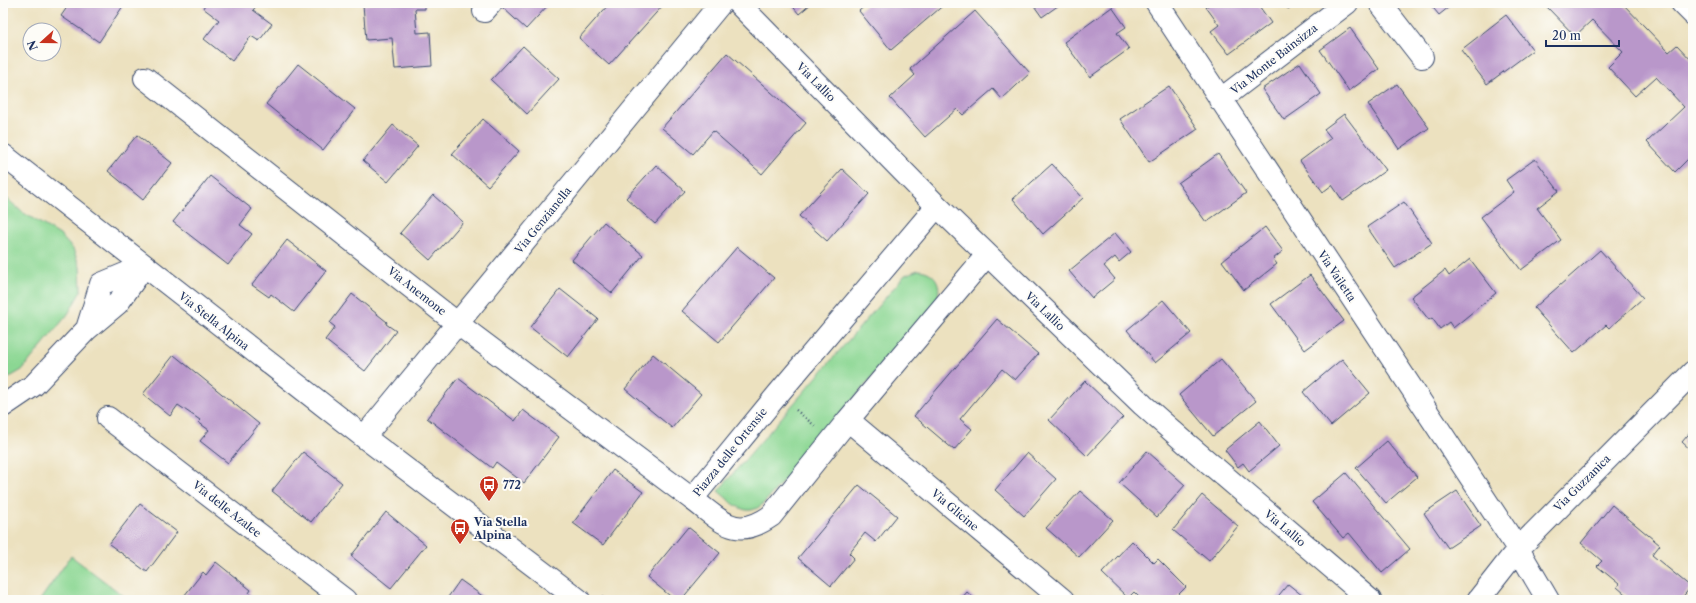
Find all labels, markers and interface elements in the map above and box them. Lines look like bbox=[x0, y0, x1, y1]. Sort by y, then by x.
street label: Via Monte Bainsizza bbox=[1227, 21, 1320, 98]
north arrow bbox=[22, 22, 62, 62]
scale bar bbox=[1546, 22, 1619, 48]
text: 20 m bbox=[1552, 28, 1581, 43]
text: N bbox=[24, 38, 41, 53]
street label: Via Lallio bbox=[793, 59, 839, 105]
street label: Via Genzianella bbox=[511, 184, 574, 257]
street label: Via Vailetta bbox=[1314, 247, 1359, 304]
street label: Via Anemone bbox=[384, 263, 449, 318]
street label: Via Lallio bbox=[1022, 288, 1068, 333]
street label: Via Stella Alpina bbox=[175, 289, 252, 353]
street label: Piazza delle Ortensie bbox=[690, 405, 770, 499]
street label: Via Guzzanica bbox=[1550, 452, 1613, 515]
bus stop icon: 772 bbox=[478, 474, 500, 502]
street label: Via delle Azalee bbox=[189, 477, 264, 540]
place label: 772 bbox=[503, 478, 521, 492]
street label: Via Glicine bbox=[928, 486, 982, 534]
street label: Via Lallio bbox=[1261, 506, 1309, 549]
place label: Via Stella Alpina bbox=[473, 515, 528, 542]
bus stop icon: Via Stella Alpina bbox=[449, 517, 471, 545]

